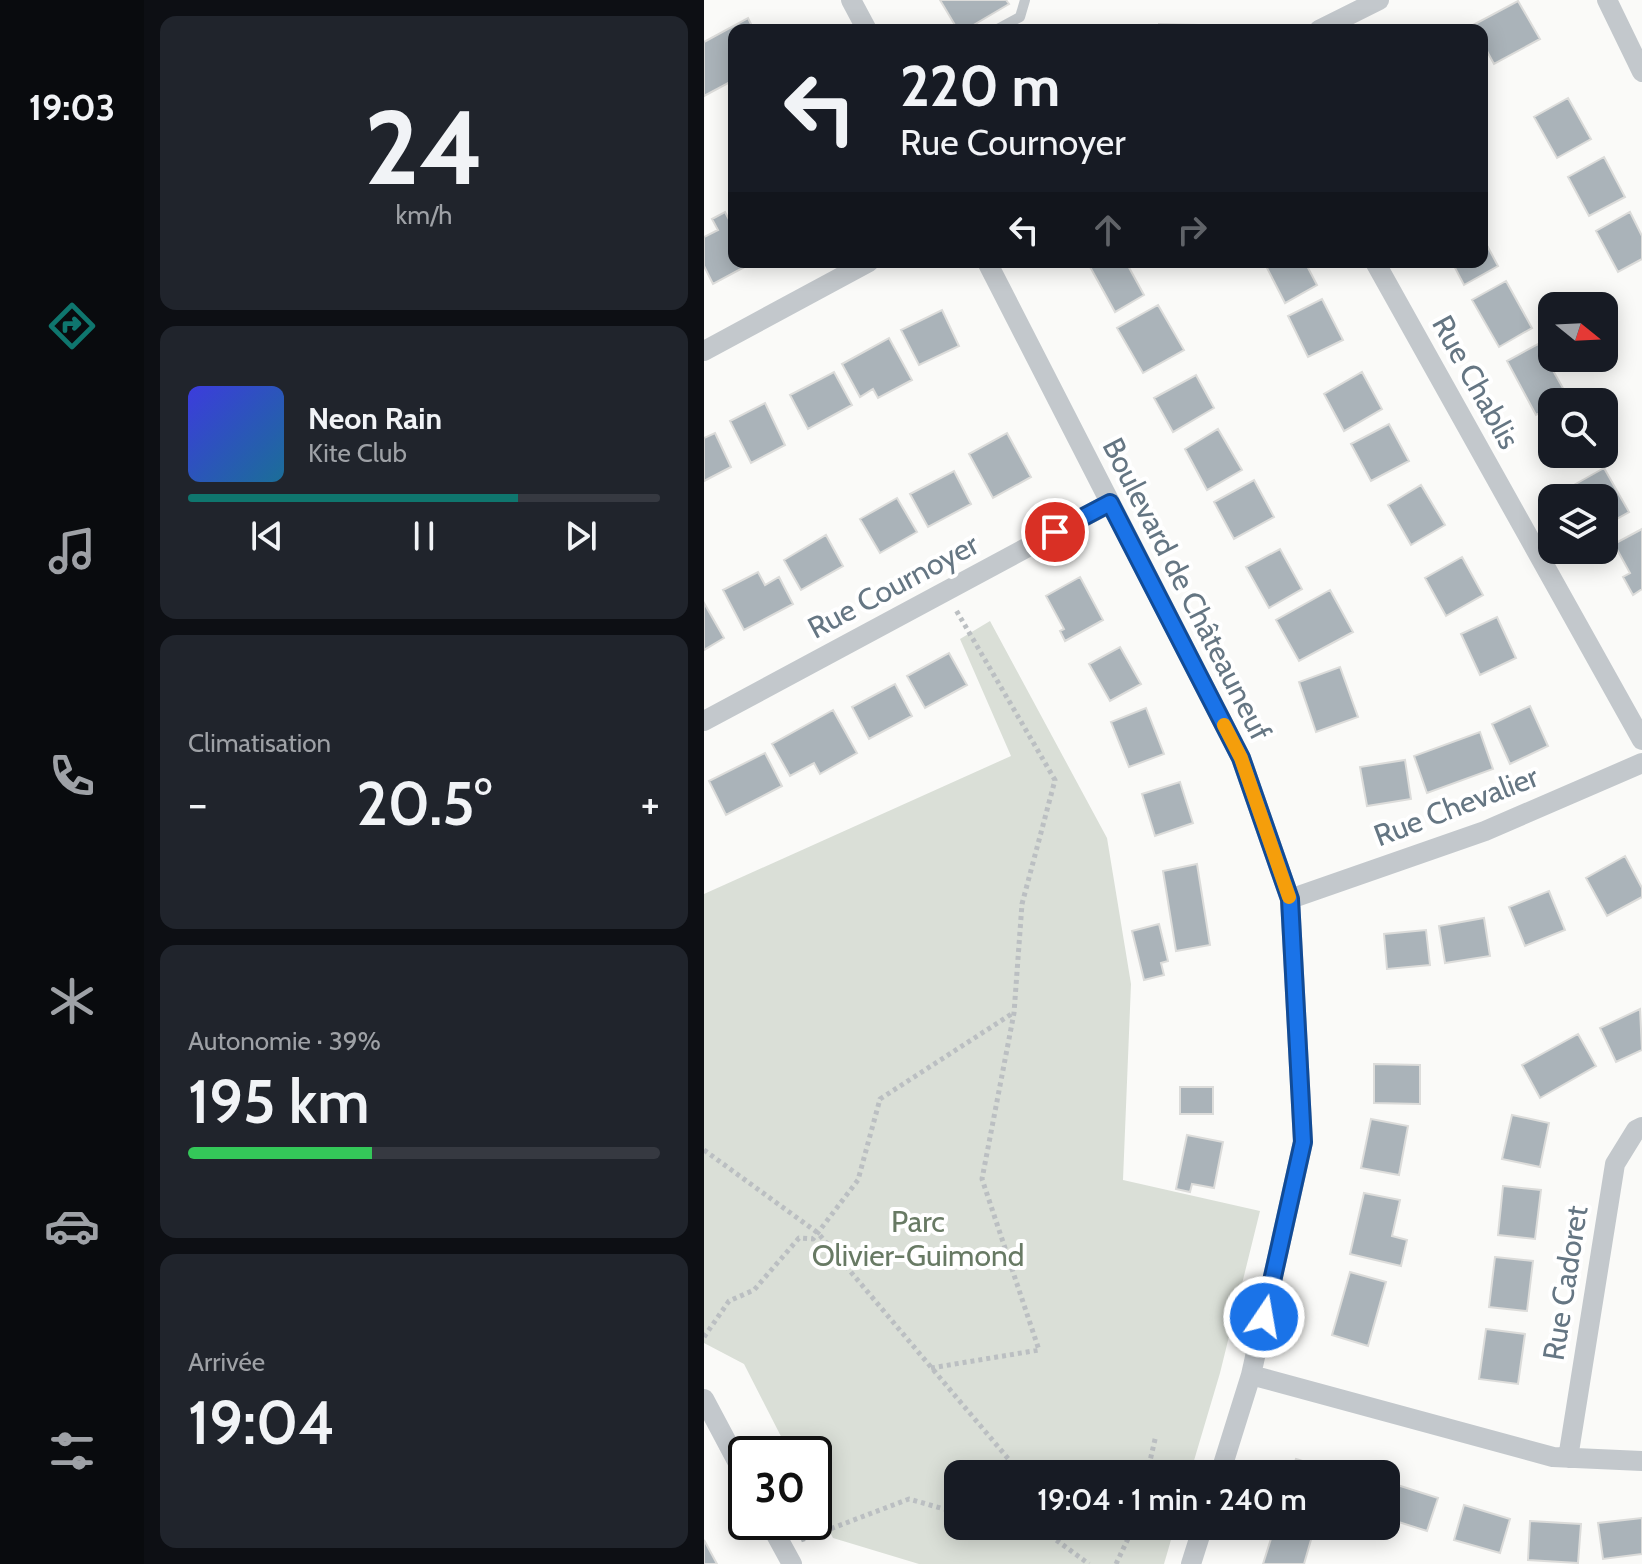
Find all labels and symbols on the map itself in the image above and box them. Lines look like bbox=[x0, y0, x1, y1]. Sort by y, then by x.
north arrow bbox=[1538, 292, 1618, 372]
street label: Rue Chablis bbox=[1424, 309, 1528, 455]
street label: Boulevard de Châteauneuf bbox=[1095, 432, 1279, 747]
pin bbox=[1021, 498, 1089, 566]
street label: Rue Cournoyer bbox=[801, 525, 985, 646]
street label: Rue Chevalier bbox=[1369, 758, 1544, 854]
park label: Parc Olivier-Guimond bbox=[812, 1203, 1024, 1274]
street label: Rue Cadoret bbox=[1535, 1203, 1595, 1363]
position arrow bbox=[1222, 1275, 1306, 1359]
speed limit sign: 30 bbox=[728, 1436, 832, 1540]

